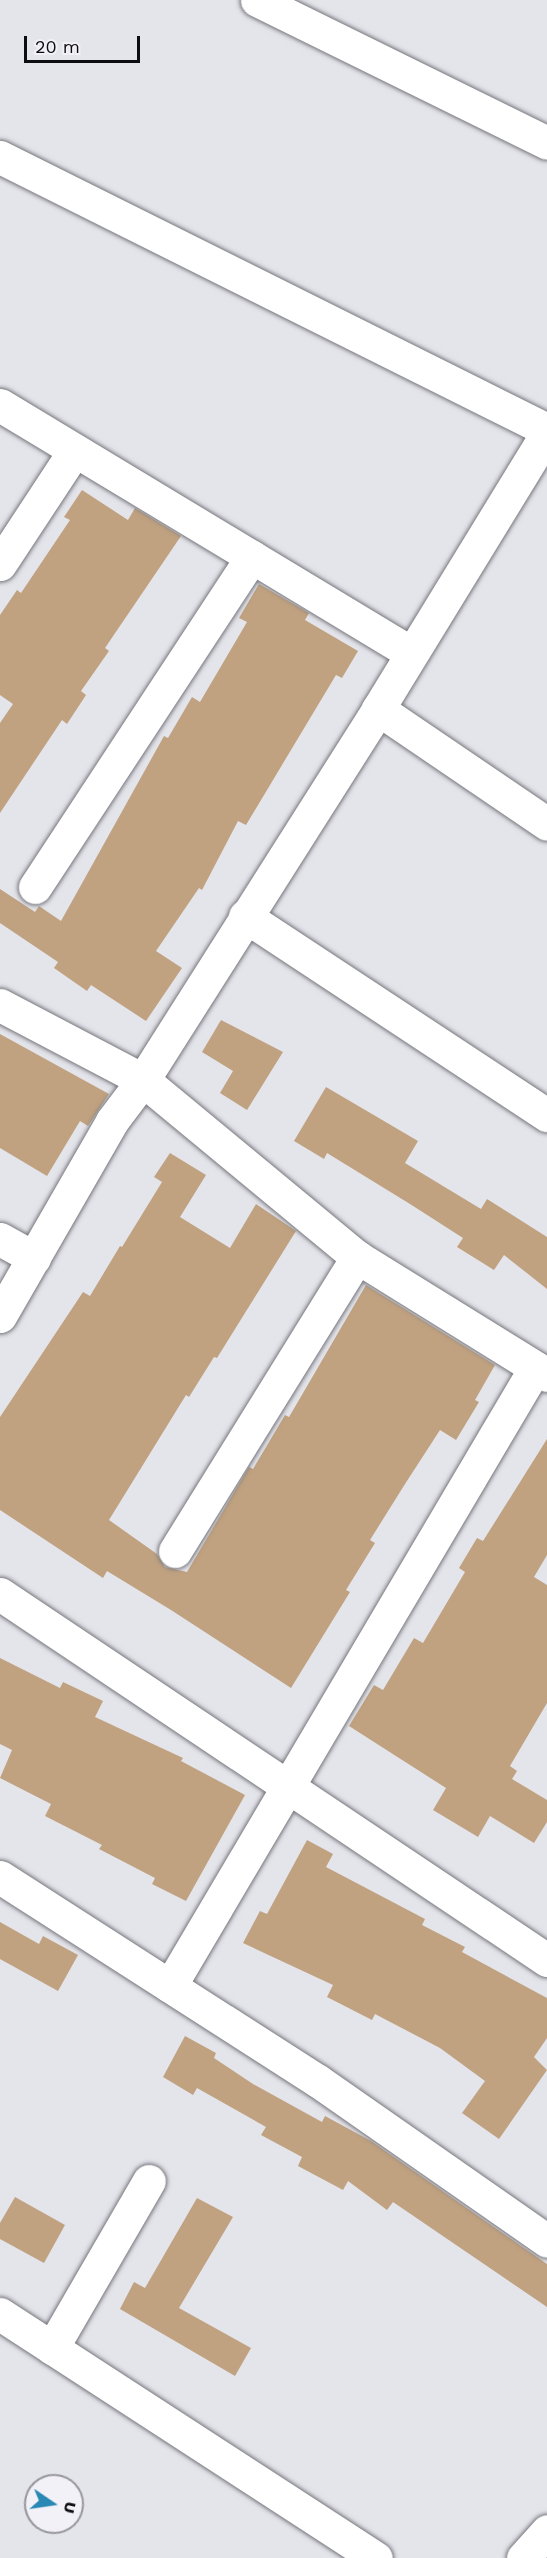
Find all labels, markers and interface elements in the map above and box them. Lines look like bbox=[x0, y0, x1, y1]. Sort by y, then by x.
scale bar bbox=[27, 24, 142, 62]
text: 20 m bbox=[35, 36, 80, 57]
north arrow bbox=[24, 2474, 84, 2534]
text: U bbox=[60, 2500, 81, 2515]

